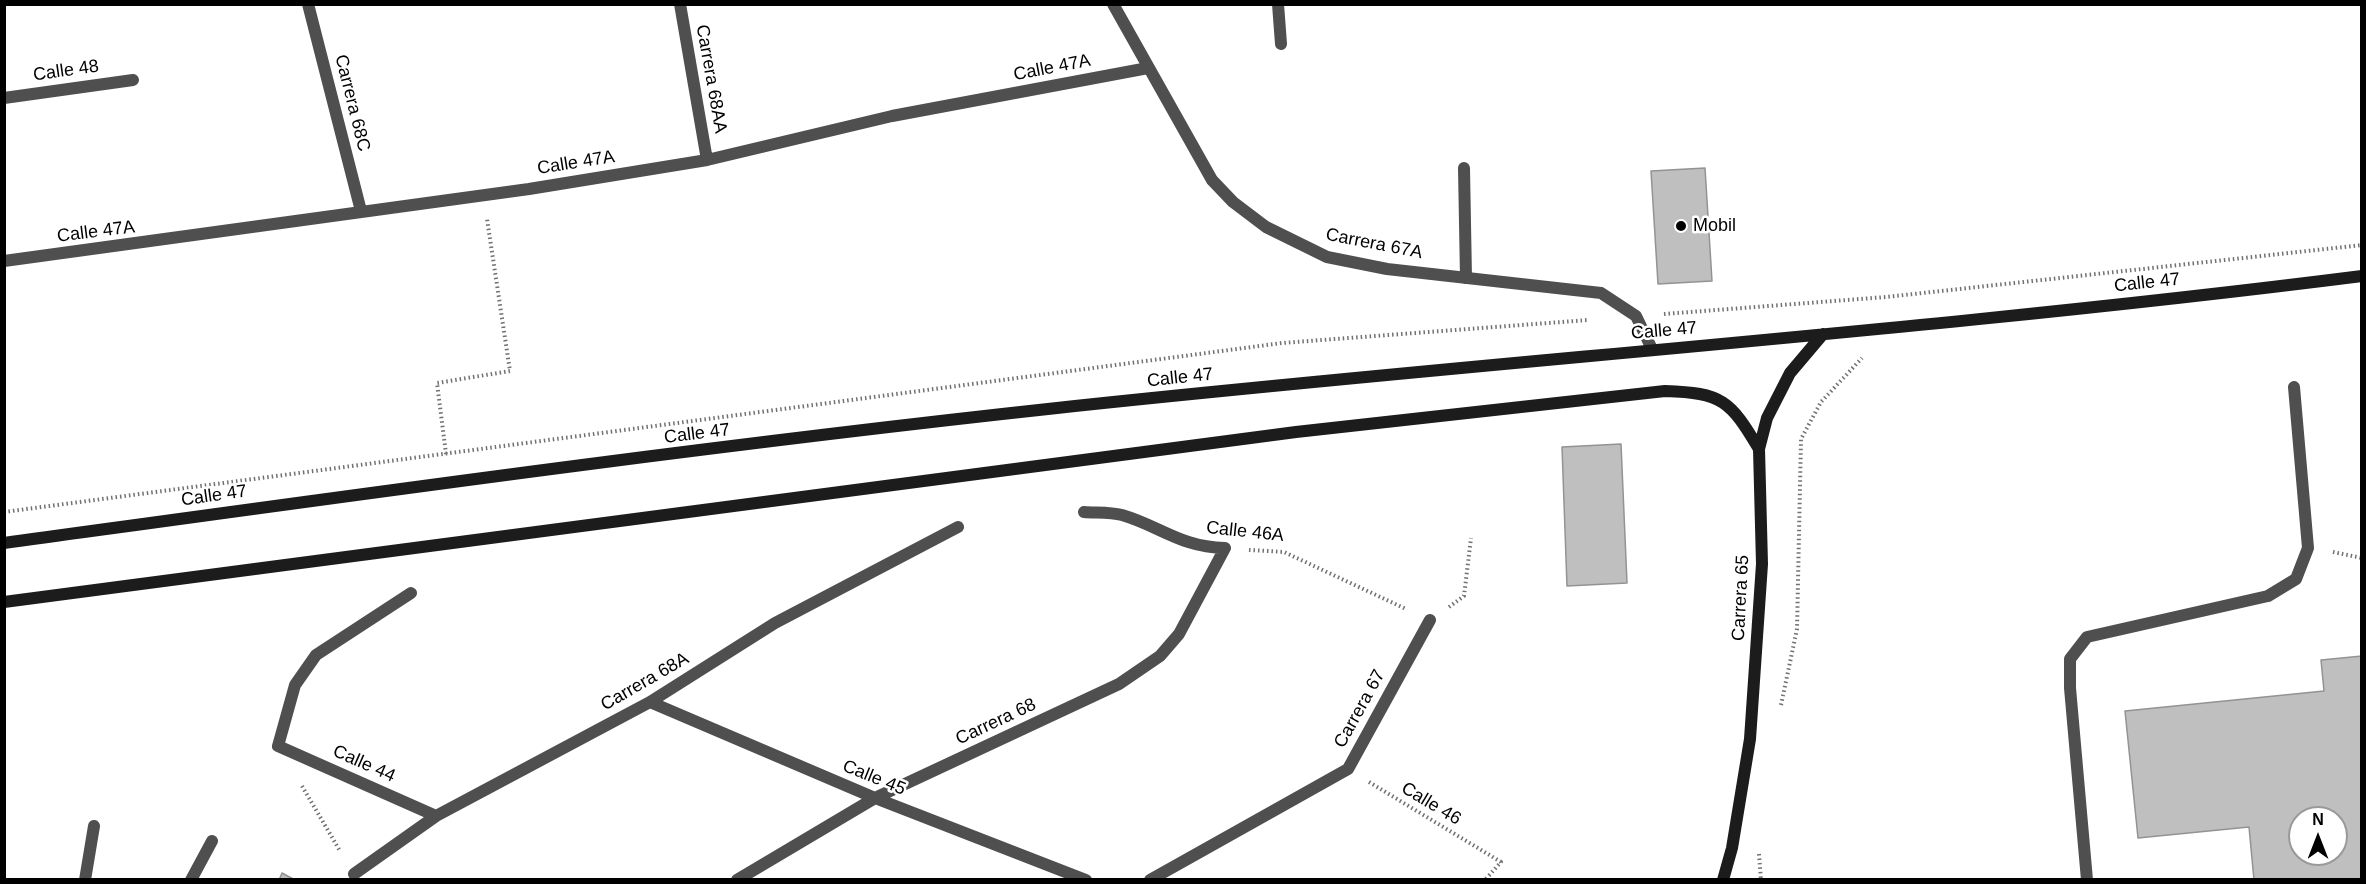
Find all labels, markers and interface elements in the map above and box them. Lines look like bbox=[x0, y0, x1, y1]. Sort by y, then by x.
street label: Carrera 68AA bbox=[691, 23, 731, 135]
street label: Calle 47A bbox=[1012, 50, 1092, 86]
street label: Carrera 68C bbox=[330, 52, 374, 154]
street label: Calle 48 bbox=[32, 56, 100, 86]
street label: Calle 47A bbox=[536, 146, 616, 180]
place label: Mobil bbox=[1693, 215, 1736, 237]
street label: Calle 47A bbox=[56, 217, 136, 247]
marker: Mobil bbox=[1674, 219, 1688, 233]
street label: Carrera 67A bbox=[1324, 224, 1424, 264]
street label: Calle 47 bbox=[2113, 269, 2181, 297]
street label: Calle 47 bbox=[1630, 317, 1698, 345]
street label: Calle 47 bbox=[1146, 364, 1214, 392]
street label: Calle 47 bbox=[663, 419, 731, 449]
street label: Calle 47 bbox=[180, 481, 248, 511]
street label: Calle 46A bbox=[1205, 517, 1285, 547]
street label: Carrera 65 bbox=[1728, 554, 1754, 642]
street label: Carrera 68A bbox=[597, 648, 693, 716]
street label: Carrera 67 bbox=[1330, 666, 1390, 752]
street label: Carrera 68 bbox=[952, 694, 1040, 750]
street label: Calle 44 bbox=[329, 741, 399, 787]
street label: Calle 45 bbox=[839, 756, 909, 800]
street label: Calle 46 bbox=[1397, 778, 1465, 830]
north arrow bbox=[2288, 806, 2348, 866]
text: N bbox=[2312, 811, 2324, 828]

